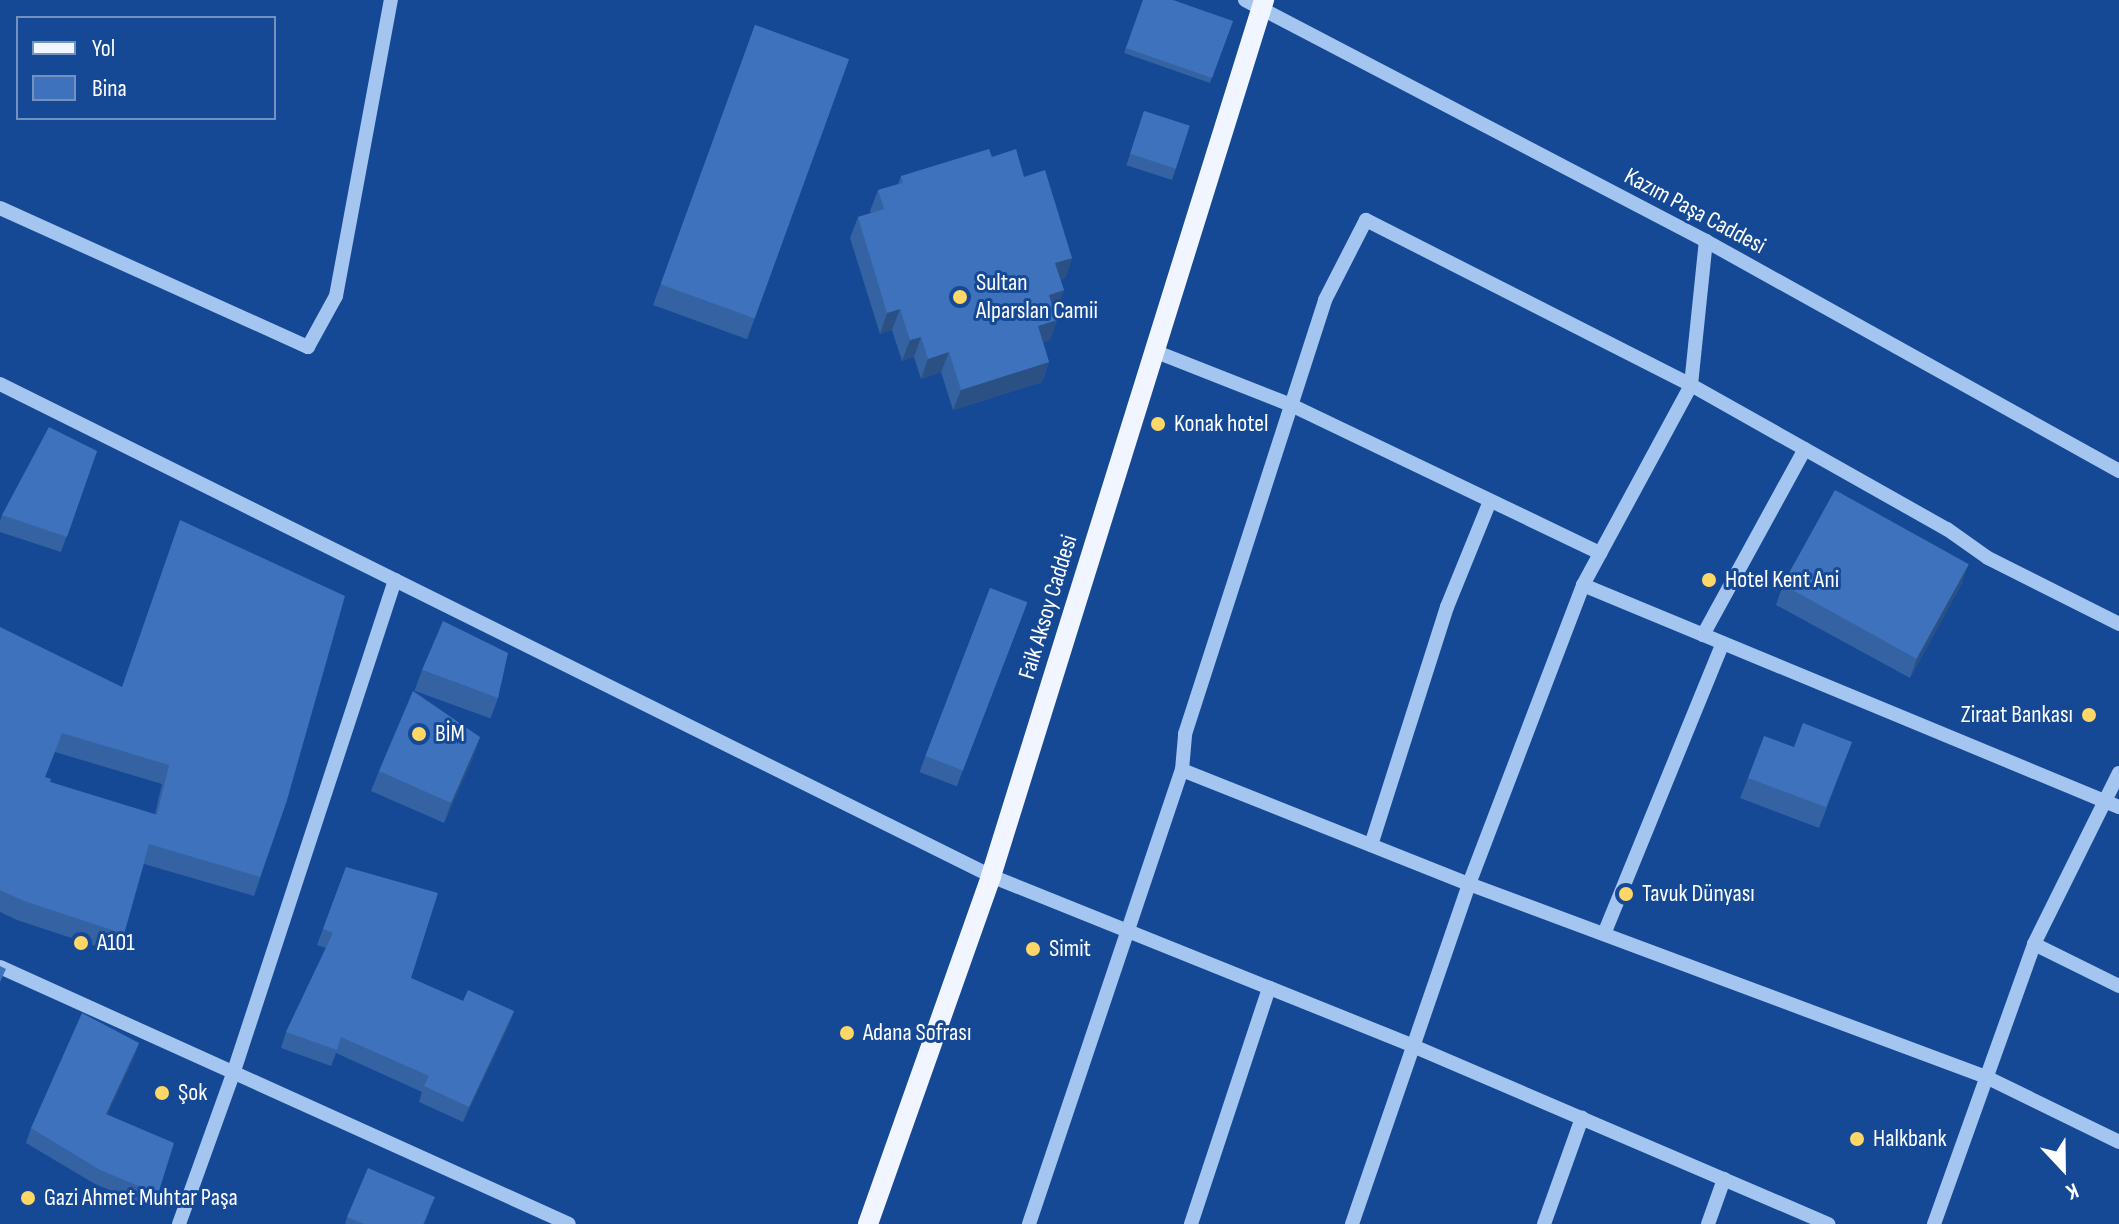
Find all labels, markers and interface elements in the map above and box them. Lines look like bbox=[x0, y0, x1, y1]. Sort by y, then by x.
legend bbox=[16, 16, 276, 120]
text: Yol bbox=[92, 34, 115, 63]
text: Bina bbox=[92, 74, 127, 103]
street label: Kazım Paşa Caddesi bbox=[1619, 162, 1771, 260]
place label: Sultan Alparslan Camii bbox=[976, 269, 1098, 325]
marker: Sultan Alparslan Camii bbox=[951, 288, 969, 306]
place label: Konak hotel bbox=[1174, 410, 1268, 438]
marker: Konak hotel bbox=[1149, 415, 1167, 433]
street label: Faik Aksoy Caddesi bbox=[1012, 531, 1084, 683]
place label: Hotel Kent Ani bbox=[1725, 566, 1839, 594]
marker: Hotel Kent Ani bbox=[1700, 571, 1718, 589]
place label: Ziraat Bankası bbox=[1961, 701, 2073, 729]
marker: Ziraat Bankası bbox=[2080, 706, 2098, 724]
place label: BİM bbox=[435, 720, 465, 748]
marker: BİM bbox=[410, 725, 428, 743]
place label: Tavuk Dünyası bbox=[1642, 880, 1755, 908]
marker: Tavuk Dünyası bbox=[1617, 885, 1635, 903]
place label: A101 bbox=[97, 929, 135, 957]
marker: A101 bbox=[72, 934, 90, 952]
place label: Simit bbox=[1049, 935, 1091, 963]
marker: Simit bbox=[1024, 940, 1042, 958]
place label: Adana Sofrası bbox=[863, 1019, 971, 1047]
marker: Adana Sofrası bbox=[838, 1024, 856, 1042]
place label: Şok bbox=[178, 1079, 207, 1107]
marker: Şok bbox=[153, 1084, 171, 1102]
place label: Halkbank bbox=[1873, 1125, 1947, 1153]
north arrow bbox=[2023, 1128, 2103, 1208]
marker: Halkbank bbox=[1848, 1130, 1866, 1148]
text: K bbox=[2062, 1176, 2082, 1205]
place label: Gazi Ahmet Muhtar Paşa bbox=[44, 1184, 238, 1212]
marker: Gazi Ahmet Muhtar Paşa bbox=[19, 1189, 37, 1207]

